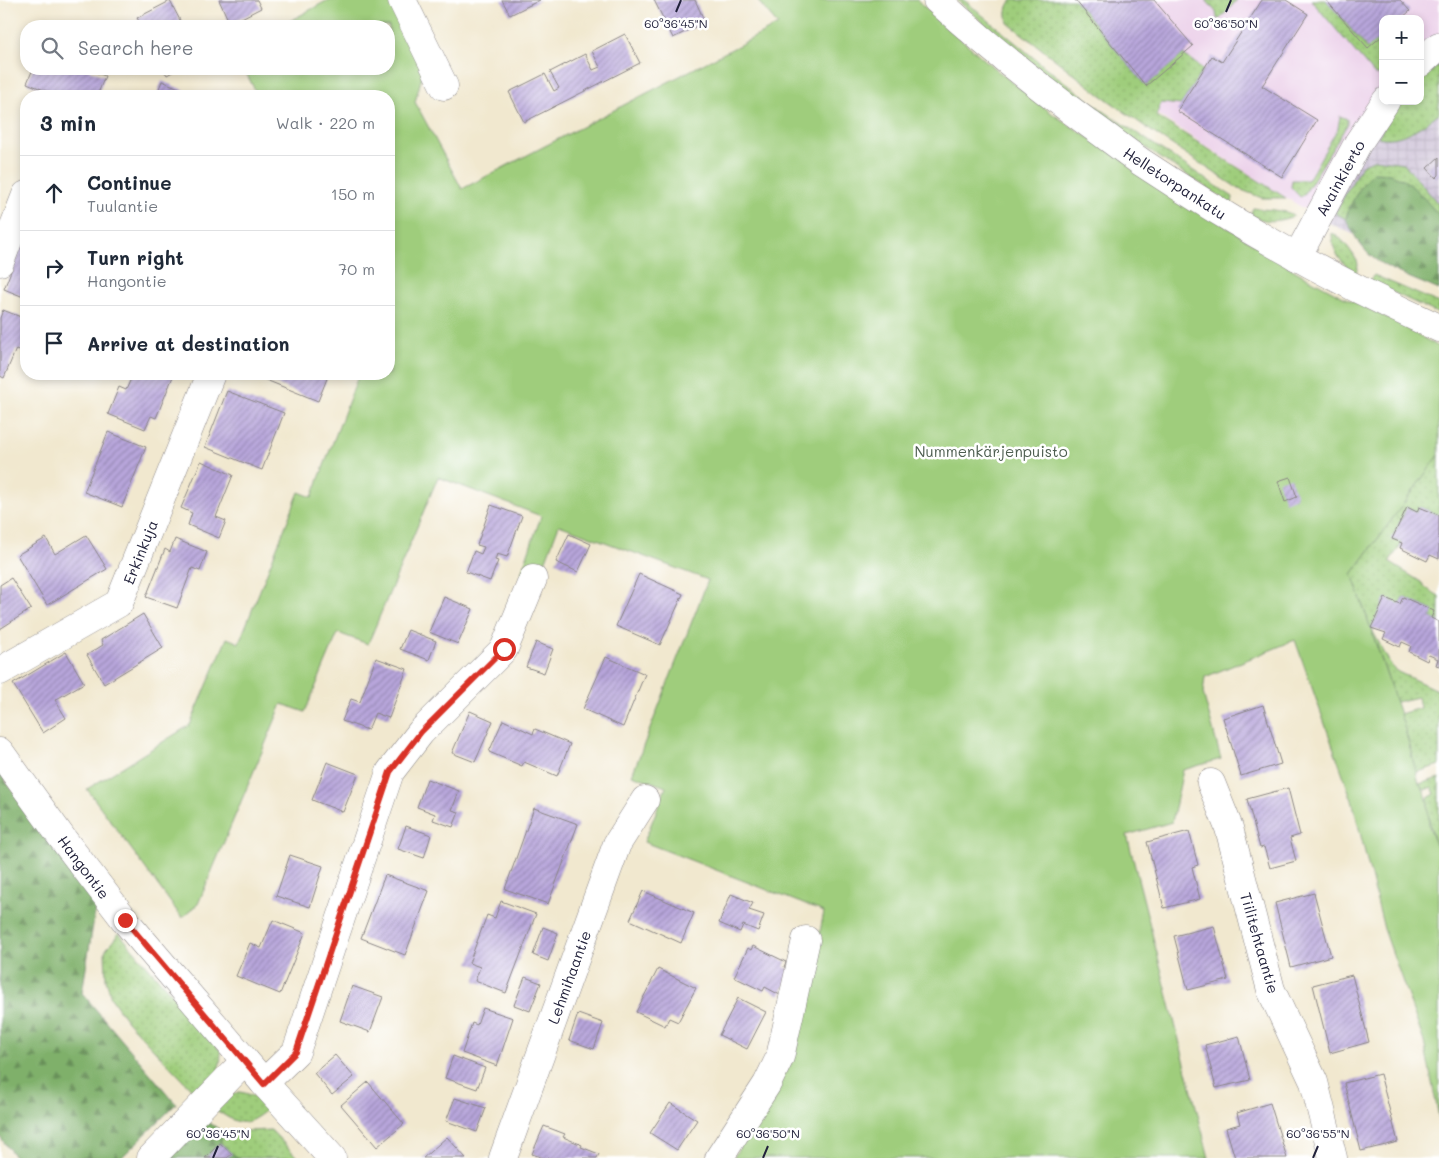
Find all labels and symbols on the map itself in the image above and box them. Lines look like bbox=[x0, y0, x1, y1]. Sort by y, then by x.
text: 60°36'45"N bbox=[644, 15, 708, 31]
text: 60°36'50"N bbox=[1194, 15, 1258, 31]
street label: Avainkierto bbox=[1311, 136, 1369, 220]
street label: Helletorpankatu bbox=[1120, 142, 1230, 224]
park label: Nummenkärjenpuisto bbox=[914, 441, 1068, 461]
street label: Erkinkuja bbox=[118, 517, 162, 587]
route start bbox=[493, 638, 516, 661]
street label: Hangontie bbox=[54, 831, 114, 903]
street label: Tiilitehtaantie bbox=[1236, 890, 1284, 996]
route end bbox=[114, 909, 137, 932]
street label: Lehmihaantie bbox=[543, 927, 595, 1027]
text: 60°36'45"N bbox=[186, 1125, 250, 1141]
text: 60°36'50"N bbox=[736, 1125, 800, 1141]
text: 60°36'55"N bbox=[1286, 1125, 1350, 1141]

